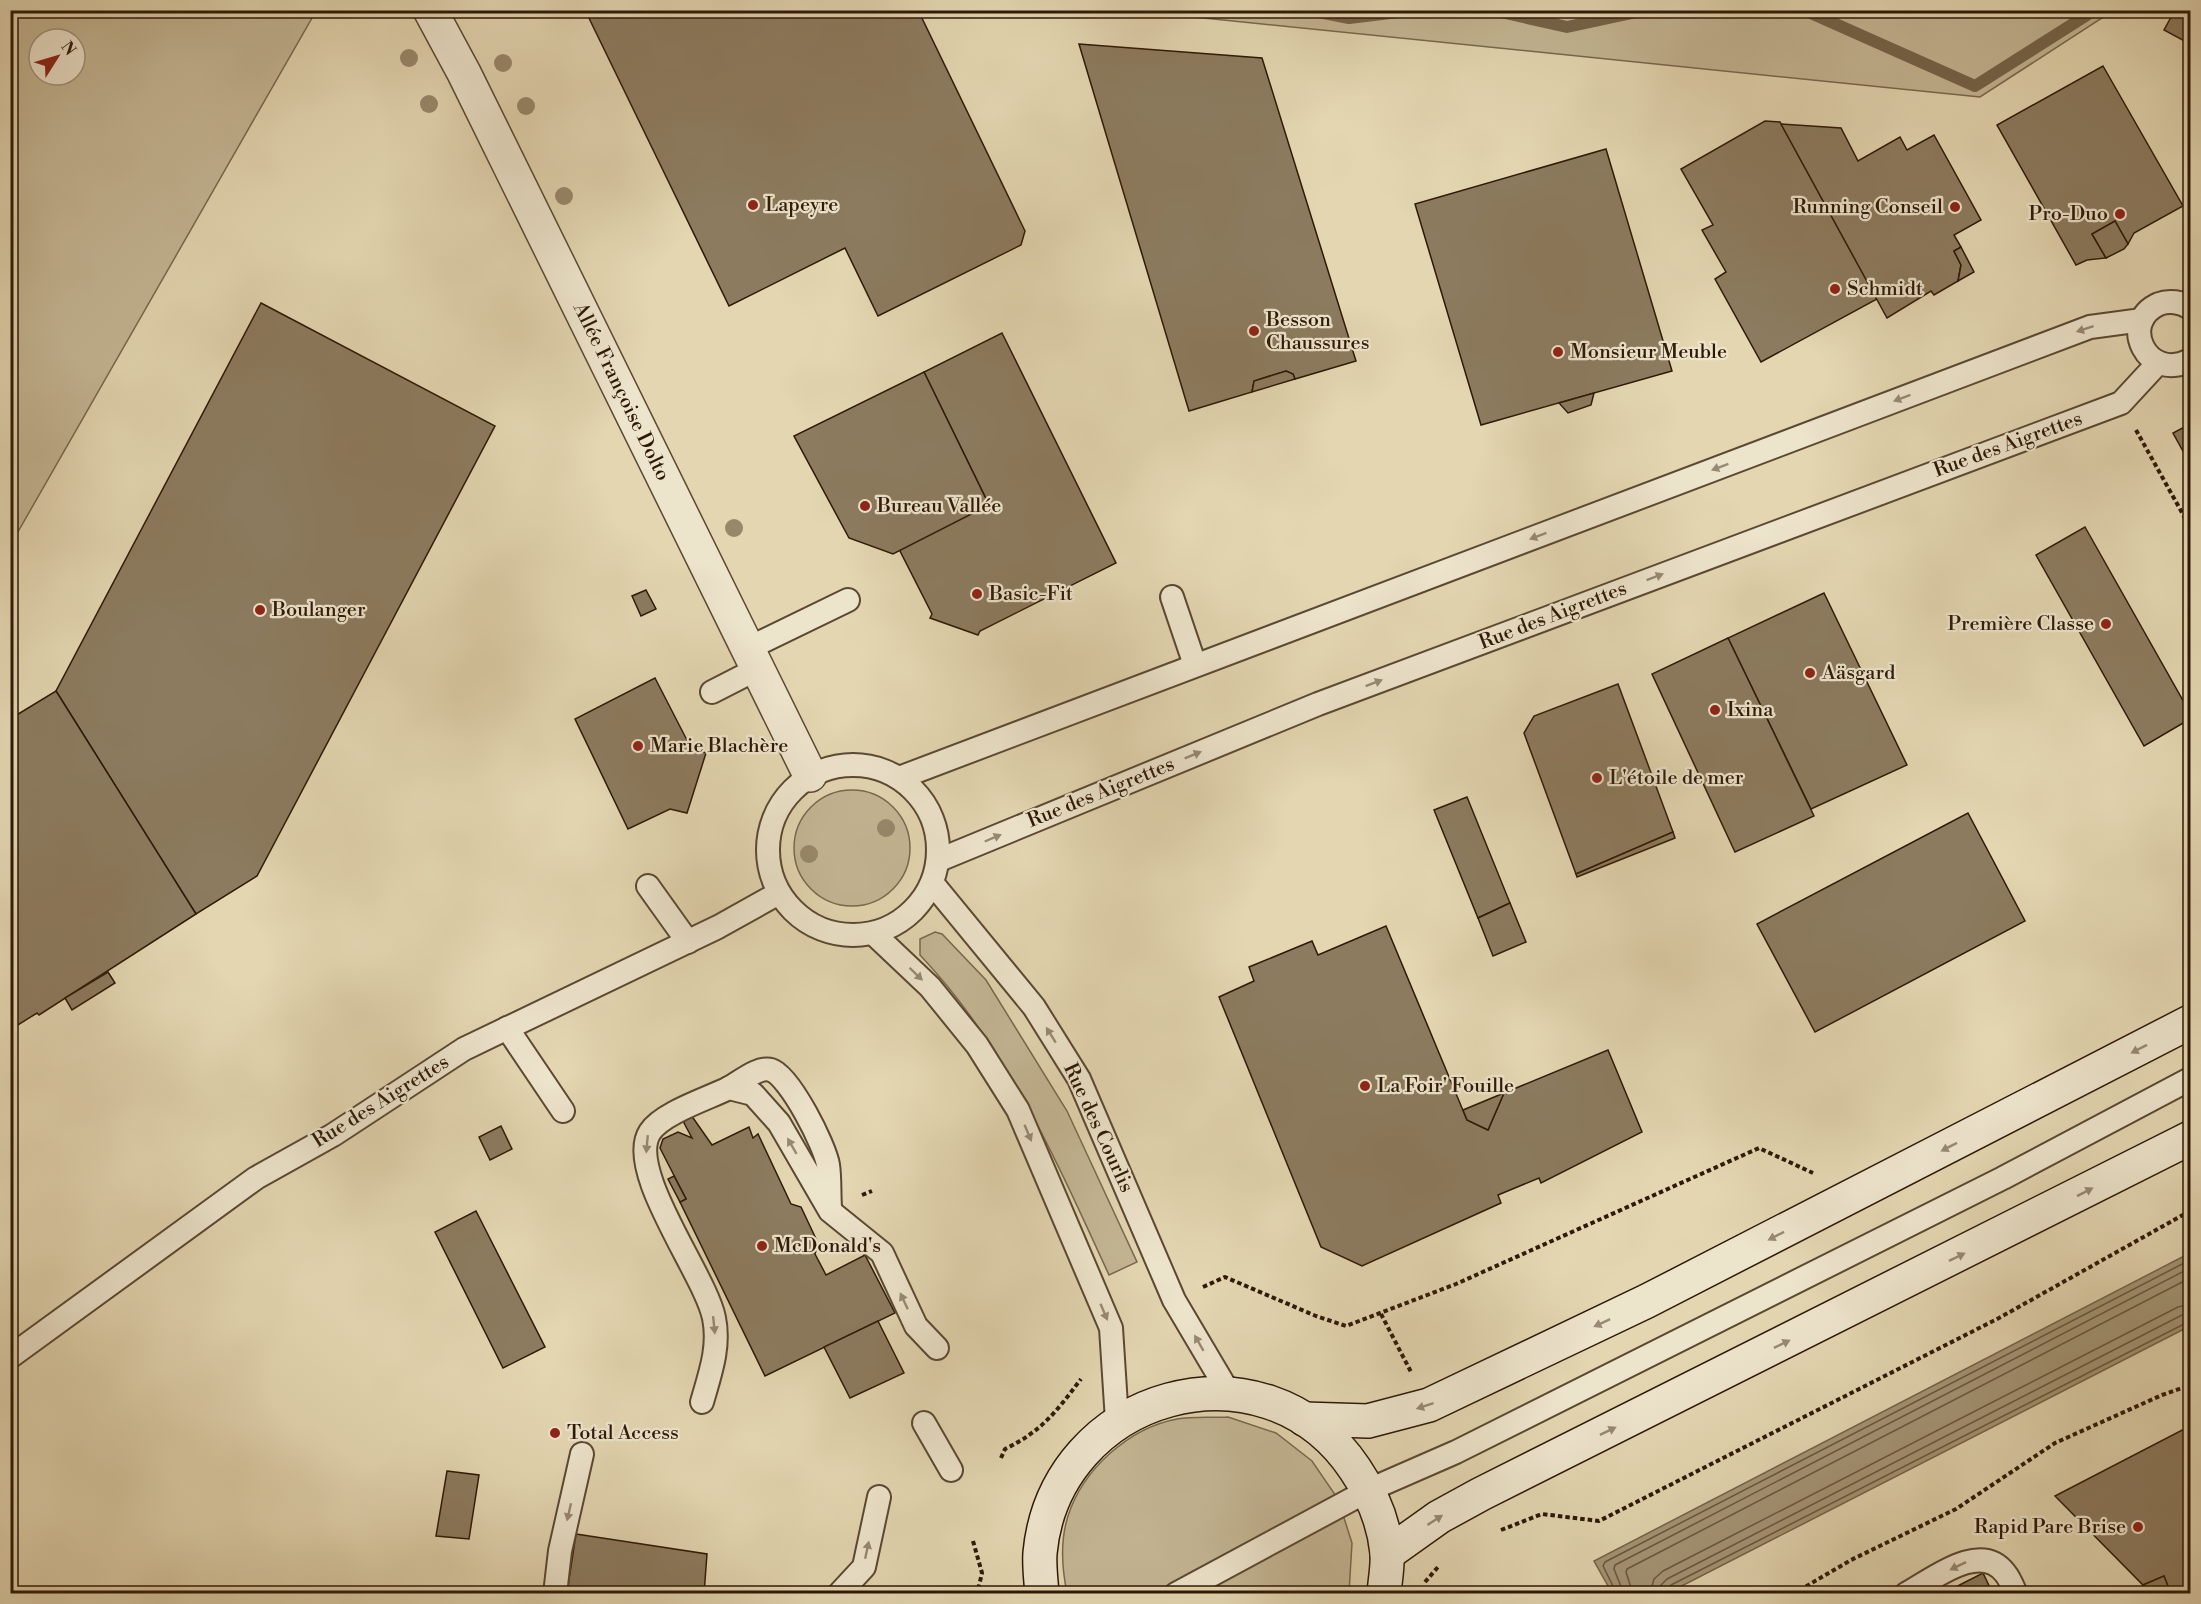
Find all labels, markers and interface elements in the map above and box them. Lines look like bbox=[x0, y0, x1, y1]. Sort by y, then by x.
north arrow bbox=[27, 27, 87, 87]
text: N bbox=[56, 38, 80, 60]
place label: Lapeyre bbox=[765, 193, 838, 218]
place label: Running Conseil bbox=[1793, 195, 1943, 220]
marker: Lapeyre bbox=[746, 198, 760, 212]
marker: Running Conseil bbox=[1948, 200, 1962, 214]
place label: Pro-Duo bbox=[2029, 202, 2108, 227]
marker: Pro-Duo bbox=[2113, 207, 2127, 221]
place label: Schmidt bbox=[1847, 277, 1923, 302]
marker: Schmidt bbox=[1828, 282, 1842, 296]
street label: Allée Françoise Dolto bbox=[567, 298, 675, 485]
place label: Besson Chaussures bbox=[1265, 308, 1369, 356]
marker: Besson Chaussures bbox=[1247, 324, 1261, 338]
one-way arrow bbox=[2076, 325, 2094, 334]
place label: Monsieur Meuble bbox=[1570, 340, 1727, 365]
marker: Monsieur Meuble bbox=[1551, 345, 1565, 359]
one-way arrow bbox=[1893, 393, 1911, 403]
street label: Rue des Aigrettes bbox=[1930, 407, 2086, 483]
one-way arrow bbox=[1711, 463, 1729, 472]
place label: Bureau Vallée bbox=[876, 494, 1001, 519]
marker: Bureau Vallée bbox=[858, 499, 872, 513]
one-way arrow bbox=[1528, 531, 1546, 541]
one-way arrow bbox=[1646, 572, 1664, 582]
street label: Rue des Aigrettes bbox=[1476, 576, 1630, 656]
place label: Basic-Fit bbox=[988, 582, 1073, 607]
marker: Basic-Fit bbox=[970, 587, 984, 601]
place label: Boulanger bbox=[271, 598, 366, 623]
marker: Boulanger bbox=[253, 603, 267, 617]
place label: Première Classe bbox=[1947, 612, 2094, 637]
marker: Première Classe bbox=[2099, 617, 2113, 631]
place label: Aäsgard bbox=[1821, 661, 1896, 686]
marker: Aäsgard bbox=[1803, 666, 1817, 680]
one-way arrow bbox=[1365, 678, 1383, 687]
place label: Ixina bbox=[1727, 698, 1774, 723]
marker: Ixina bbox=[1708, 703, 1722, 717]
place label: Marie Blachère bbox=[650, 734, 788, 759]
marker: Marie Blachère bbox=[631, 739, 645, 753]
one-way arrow bbox=[1184, 750, 1202, 760]
street label: Rue des Aigrettes bbox=[1024, 752, 1178, 834]
place label: L'étoile de mer bbox=[1609, 766, 1744, 791]
marker: L'étoile de mer bbox=[1590, 771, 1604, 785]
one-way arrow bbox=[984, 833, 1002, 842]
one-way arrow bbox=[909, 967, 923, 981]
one-way arrow bbox=[1046, 1027, 1057, 1043]
one-way arrow bbox=[2130, 1044, 2147, 1054]
street label: Rue des Aigrettes bbox=[308, 1050, 454, 1154]
street label: Rue des Courlis bbox=[1057, 1059, 1139, 1197]
place label: La Foir' Fouille bbox=[1377, 1074, 1514, 1099]
marker: La Foir' Fouille bbox=[1358, 1079, 1372, 1093]
one-way arrow bbox=[1023, 1124, 1032, 1141]
one-way arrow bbox=[642, 1135, 652, 1154]
one-way arrow bbox=[787, 1137, 797, 1154]
one-way arrow bbox=[1941, 1142, 1958, 1152]
one-way arrow bbox=[2077, 1187, 2094, 1197]
one-way arrow bbox=[1767, 1231, 1784, 1241]
place label: McDonald's bbox=[774, 1234, 881, 1259]
marker: McDonald's bbox=[755, 1239, 769, 1253]
one-way arrow bbox=[1948, 1253, 1966, 1263]
one-way arrow bbox=[899, 1291, 909, 1309]
one-way arrow bbox=[1099, 1304, 1109, 1322]
one-way arrow bbox=[709, 1316, 719, 1335]
one-way arrow bbox=[1593, 1319, 1610, 1328]
one-way arrow bbox=[1194, 1334, 1204, 1351]
one-way arrow bbox=[1774, 1340, 1791, 1349]
one-way arrow bbox=[1416, 1401, 1434, 1411]
place label: Total Access bbox=[567, 1421, 679, 1446]
marker: Total Access bbox=[548, 1426, 562, 1440]
one-way arrow bbox=[1599, 1427, 1617, 1437]
one-way arrow bbox=[564, 1502, 574, 1521]
one-way arrow bbox=[1426, 1515, 1443, 1526]
place label: Rapid Pare Brise bbox=[1974, 1515, 2126, 1540]
marker: Rapid Pare Brise bbox=[2131, 1520, 2145, 1534]
one-way arrow bbox=[863, 1541, 873, 1559]
one-way arrow bbox=[1950, 1562, 1967, 1571]

